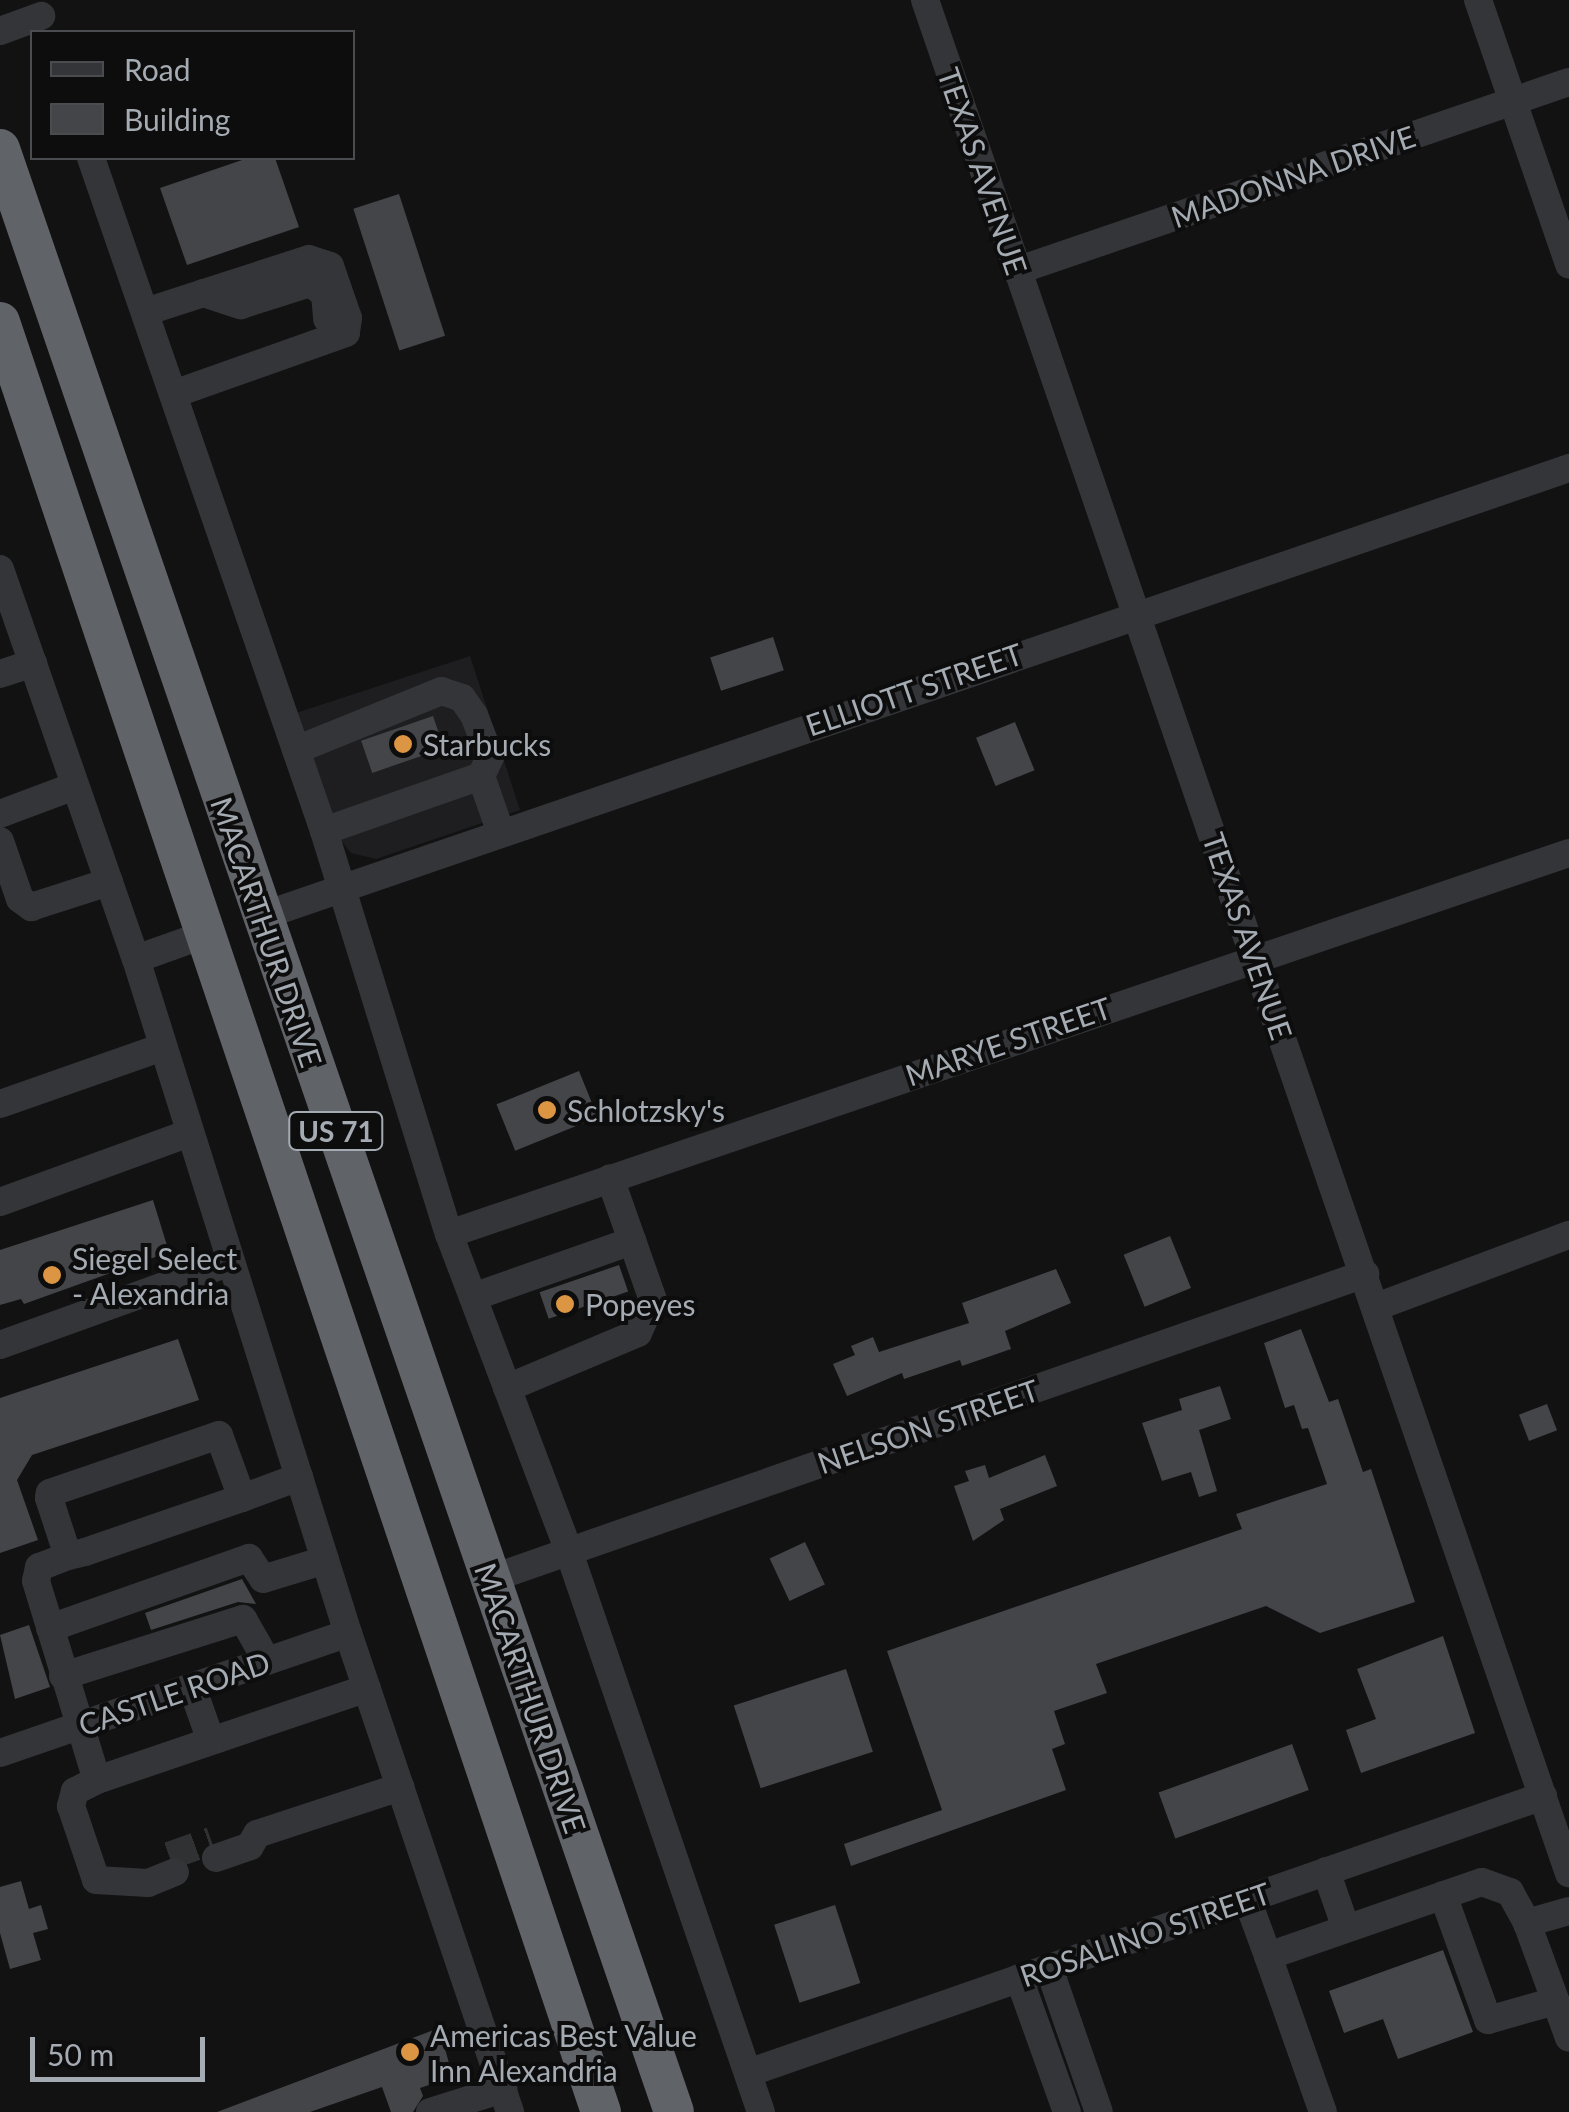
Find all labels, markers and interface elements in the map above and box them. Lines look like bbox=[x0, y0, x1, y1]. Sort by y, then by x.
legend bbox=[30, 30, 355, 160]
text: Road bbox=[124, 51, 191, 87]
street label: TEXAS AVENUE bbox=[931, 62, 1035, 280]
text: Building bbox=[124, 101, 230, 137]
street label: MADONNA DRIVE bbox=[1166, 117, 1420, 235]
street label: ELLIOTT STREET bbox=[800, 635, 1028, 743]
place label: Starbucks bbox=[423, 726, 551, 762]
marker: Starbucks bbox=[392, 733, 414, 755]
street label: MACARTHUR DRIVE bbox=[204, 792, 330, 1072]
street label: TEXAS AVENUE bbox=[1196, 827, 1300, 1045]
street label: MARYE STREET bbox=[900, 989, 1116, 1093]
place label: Schlotzsky's bbox=[567, 1092, 725, 1128]
marker: Schlotzsky's bbox=[536, 1099, 558, 1121]
road number: US 71 bbox=[286, 1108, 386, 1154]
place label: Siegel Select - Alexandria bbox=[72, 1240, 237, 1310]
marker: Siegel Select - Alexandria bbox=[41, 1264, 63, 1286]
place label: Popeyes bbox=[585, 1286, 695, 1322]
marker: Popeyes bbox=[554, 1293, 576, 1315]
street label: NELSON STREET bbox=[813, 1371, 1043, 1481]
street label: MACARTHUR DRIVE bbox=[468, 1558, 594, 1838]
street label: CASTLE ROAD bbox=[74, 1643, 274, 1743]
street label: ROSALINO STREET bbox=[1015, 1874, 1275, 1994]
scale bar bbox=[35, 2017, 210, 2079]
place label: Americas Best Value Inn Alexandria bbox=[430, 2017, 698, 2088]
text: 50 m bbox=[47, 2036, 114, 2072]
marker: Americas Best Value Inn Alexandria bbox=[399, 2041, 421, 2063]

